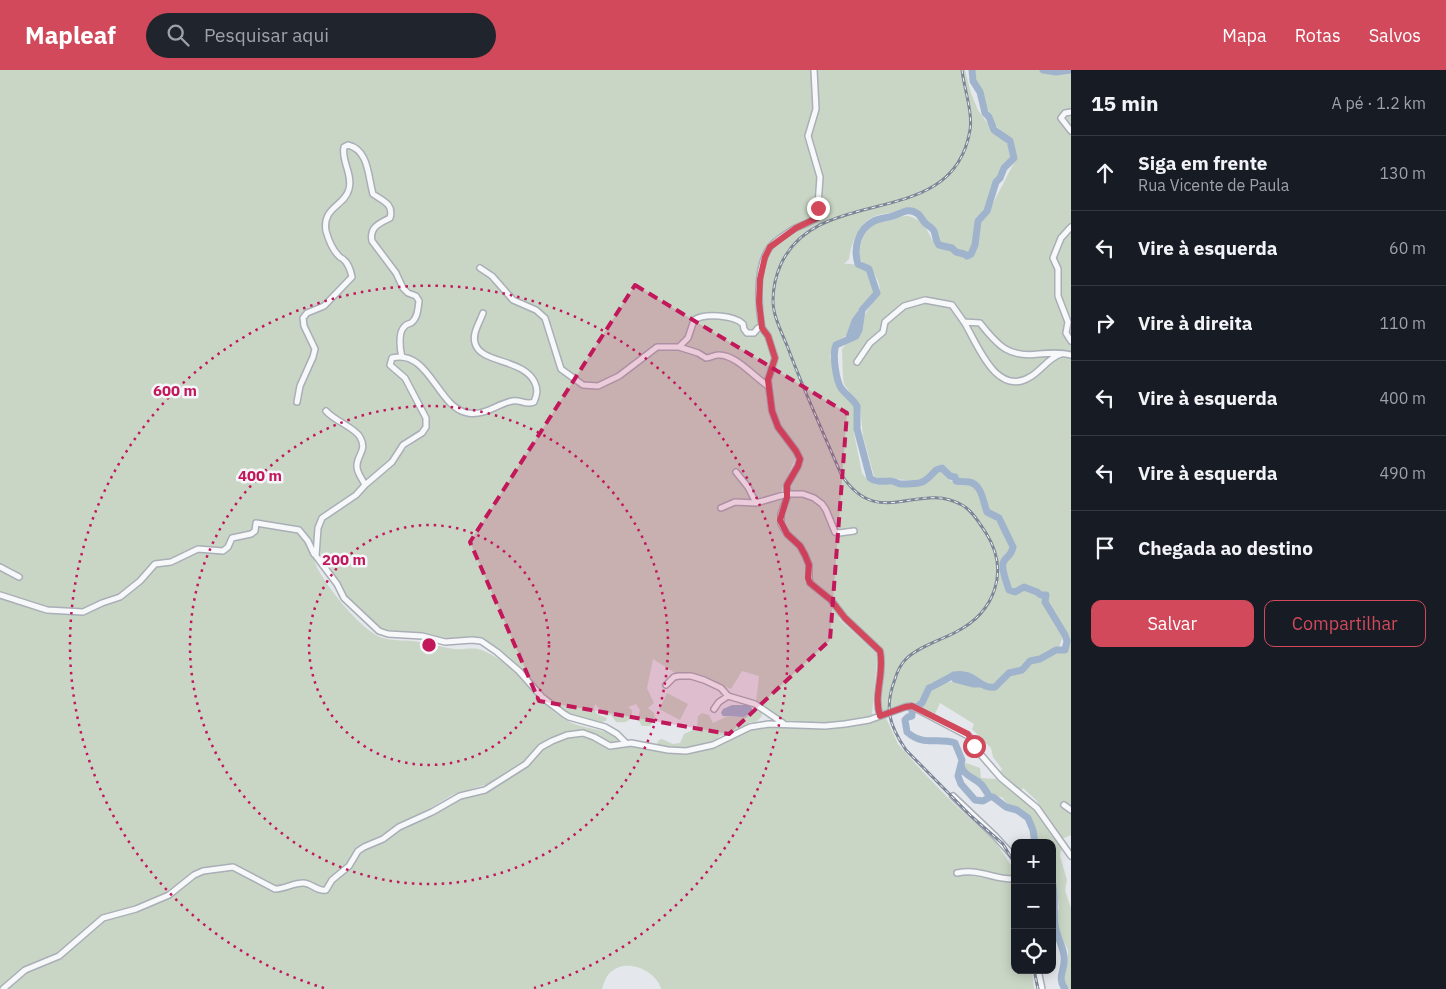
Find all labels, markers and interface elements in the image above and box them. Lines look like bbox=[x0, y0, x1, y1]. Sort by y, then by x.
search box bbox=[146, 13, 496, 58]
text: Mapleaf bbox=[25, 19, 116, 51]
icon: search bbox=[164, 21, 192, 49]
text: Pesquisar aqui bbox=[204, 23, 329, 47]
text: Mapa bbox=[1222, 24, 1267, 47]
text: Rotas bbox=[1295, 24, 1341, 47]
text: Salvos bbox=[1369, 24, 1421, 47]
text: 15 min bbox=[1091, 89, 1158, 117]
text: A pé · 1.2 km bbox=[1331, 93, 1426, 113]
text: Siga em frente bbox=[1138, 151, 1268, 175]
icon: ahead bbox=[1091, 159, 1119, 187]
text: 130 m bbox=[1379, 163, 1426, 183]
text: Rua Vicente de Paula bbox=[1138, 175, 1289, 195]
route end bbox=[807, 197, 830, 220]
icon: left bbox=[1091, 234, 1119, 262]
text: Vire à esquerda bbox=[1138, 236, 1278, 260]
text: 60 m bbox=[1389, 238, 1426, 258]
icon: right bbox=[1091, 309, 1119, 337]
text: Vire à direita bbox=[1138, 311, 1253, 335]
text: 110 m bbox=[1379, 313, 1426, 333]
text: 600 m bbox=[153, 381, 197, 400]
icon: left bbox=[1091, 384, 1119, 412]
text: Vire à esquerda bbox=[1138, 386, 1278, 410]
text: 400 m bbox=[1379, 388, 1426, 408]
icon: left bbox=[1091, 459, 1119, 487]
text: Vire à esquerda bbox=[1138, 461, 1278, 485]
text: 490 m bbox=[1379, 463, 1426, 483]
text: 400 m bbox=[238, 466, 282, 485]
icon: arrive bbox=[1091, 534, 1119, 562]
text: Chegada ao destino bbox=[1138, 536, 1313, 560]
text: 200 m bbox=[322, 550, 366, 569]
button: Salvar bbox=[1091, 600, 1254, 647]
button: Compartilhar bbox=[1264, 600, 1426, 647]
centre of rings bbox=[420, 636, 438, 654]
route start bbox=[963, 735, 986, 758]
map controls bbox=[1011, 839, 1056, 974]
button: + bbox=[1011, 839, 1056, 884]
button: − bbox=[1011, 884, 1056, 929]
button: locate bbox=[1011, 929, 1056, 974]

